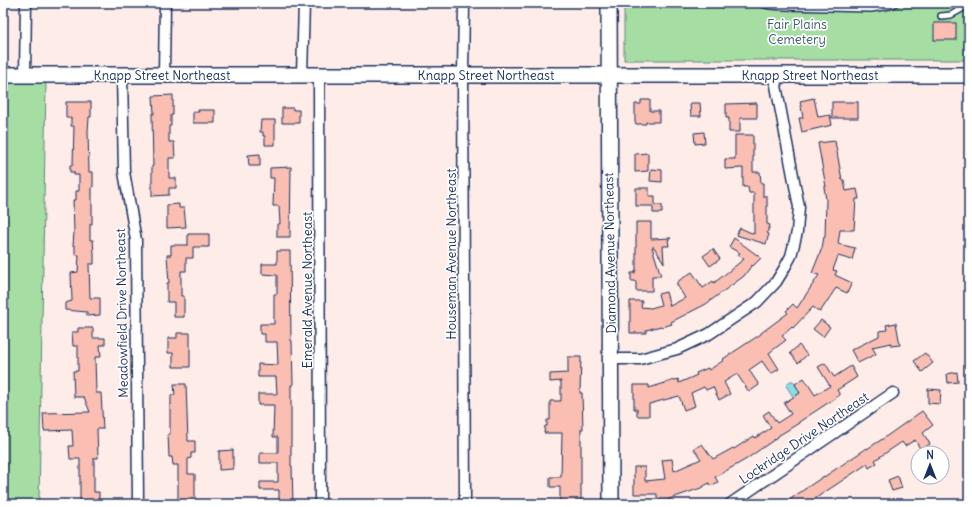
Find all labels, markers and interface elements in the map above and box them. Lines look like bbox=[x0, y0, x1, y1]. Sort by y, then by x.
park label: Fair Plains Cemetery bbox=[767, 16, 827, 48]
street label: Knapp Street Northeast bbox=[94, 67, 231, 84]
street label: Knapp Street Northeast bbox=[418, 67, 555, 84]
street label: Knapp Street Northeast bbox=[742, 67, 879, 84]
street label: Houseman Avenue Northeast bbox=[443, 168, 460, 340]
street label: Diamond Avenue Northeast bbox=[600, 172, 620, 334]
street label: Emerald Avenue Northeast bbox=[299, 211, 316, 368]
street label: Meadowfield Drive Northeast bbox=[112, 227, 132, 398]
street label: Lockridge Drive Northeast bbox=[736, 388, 873, 488]
north arrow bbox=[910, 445, 950, 485]
text: N bbox=[926, 448, 934, 462]

